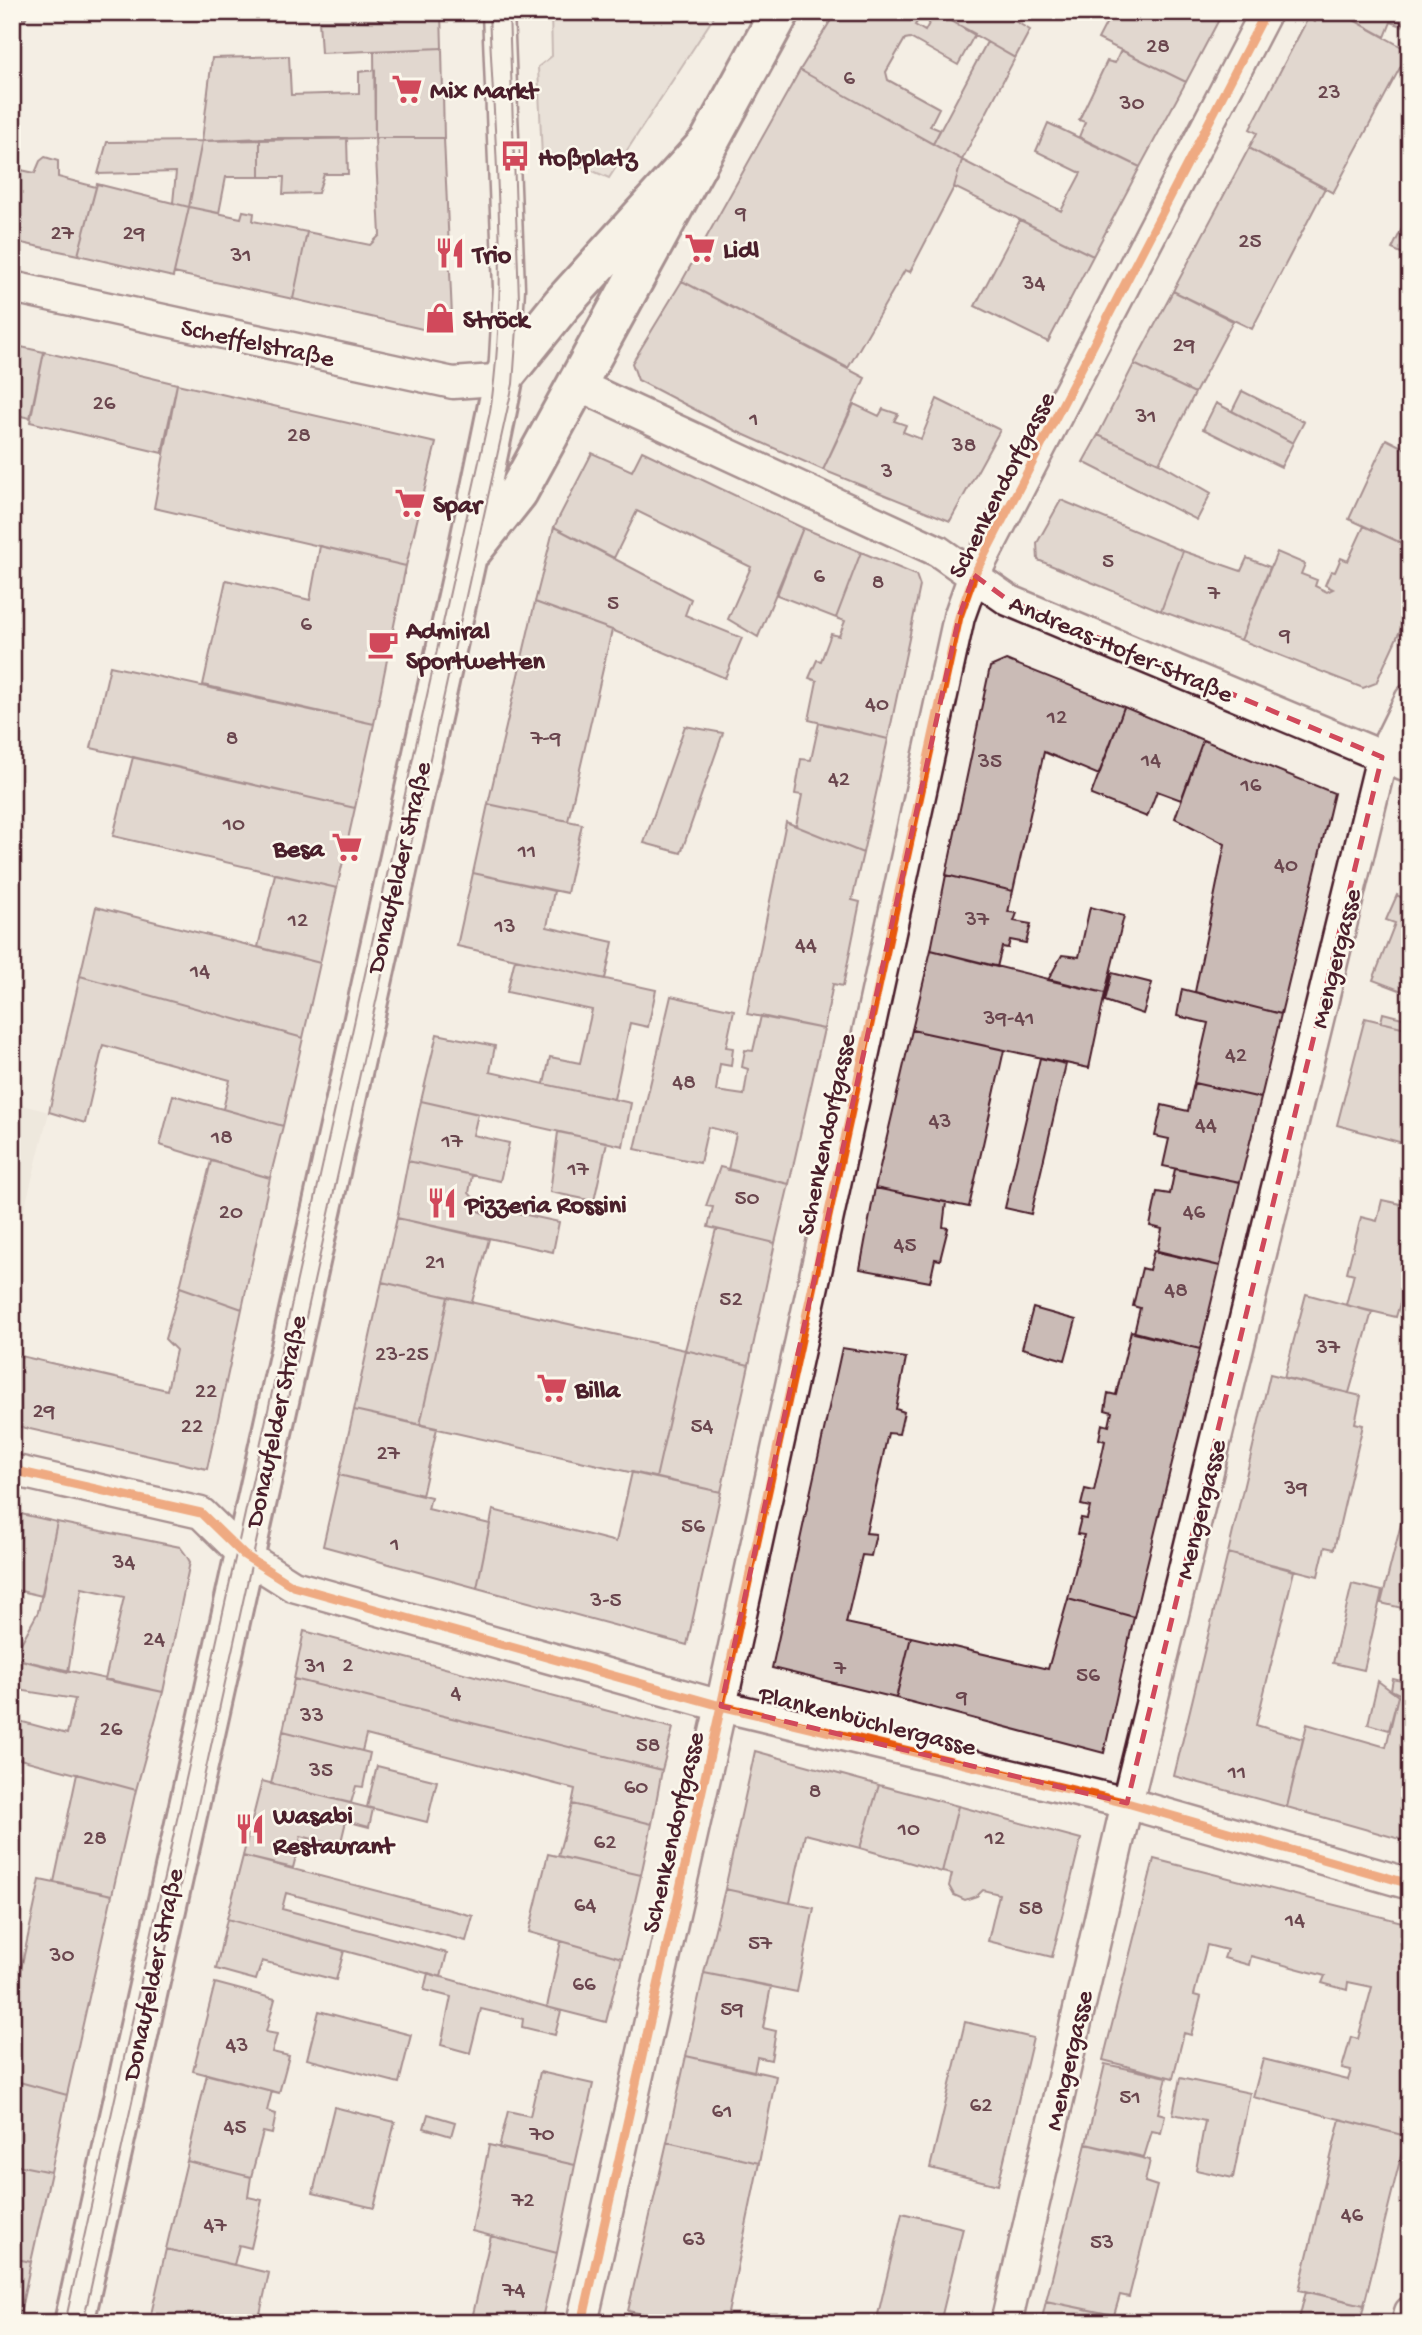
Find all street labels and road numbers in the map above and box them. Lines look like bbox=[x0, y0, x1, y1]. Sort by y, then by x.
street label: Scheffelstraße bbox=[177, 314, 337, 377]
street label: Schenkendorfgasse bbox=[944, 387, 1065, 585]
street label: Andreas-Hofer-Straße bbox=[1004, 590, 1237, 713]
street label: Donaufelder Straße bbox=[362, 759, 441, 979]
street label: Mengergasse bbox=[1306, 885, 1371, 1032]
street label: Schenkendorfgasse bbox=[792, 1031, 865, 1239]
street label: Donaufelder Straße bbox=[240, 1312, 316, 1533]
street label: Mengergasse bbox=[1171, 1436, 1236, 1583]
street label: Plankenbüchlergasse bbox=[754, 1681, 979, 1766]
street label: Schenkendorfgasse bbox=[637, 1729, 714, 1937]
street label: Donaufelder Straße bbox=[117, 1865, 193, 2086]
street label: Mengergasse bbox=[1040, 1987, 1103, 2134]

